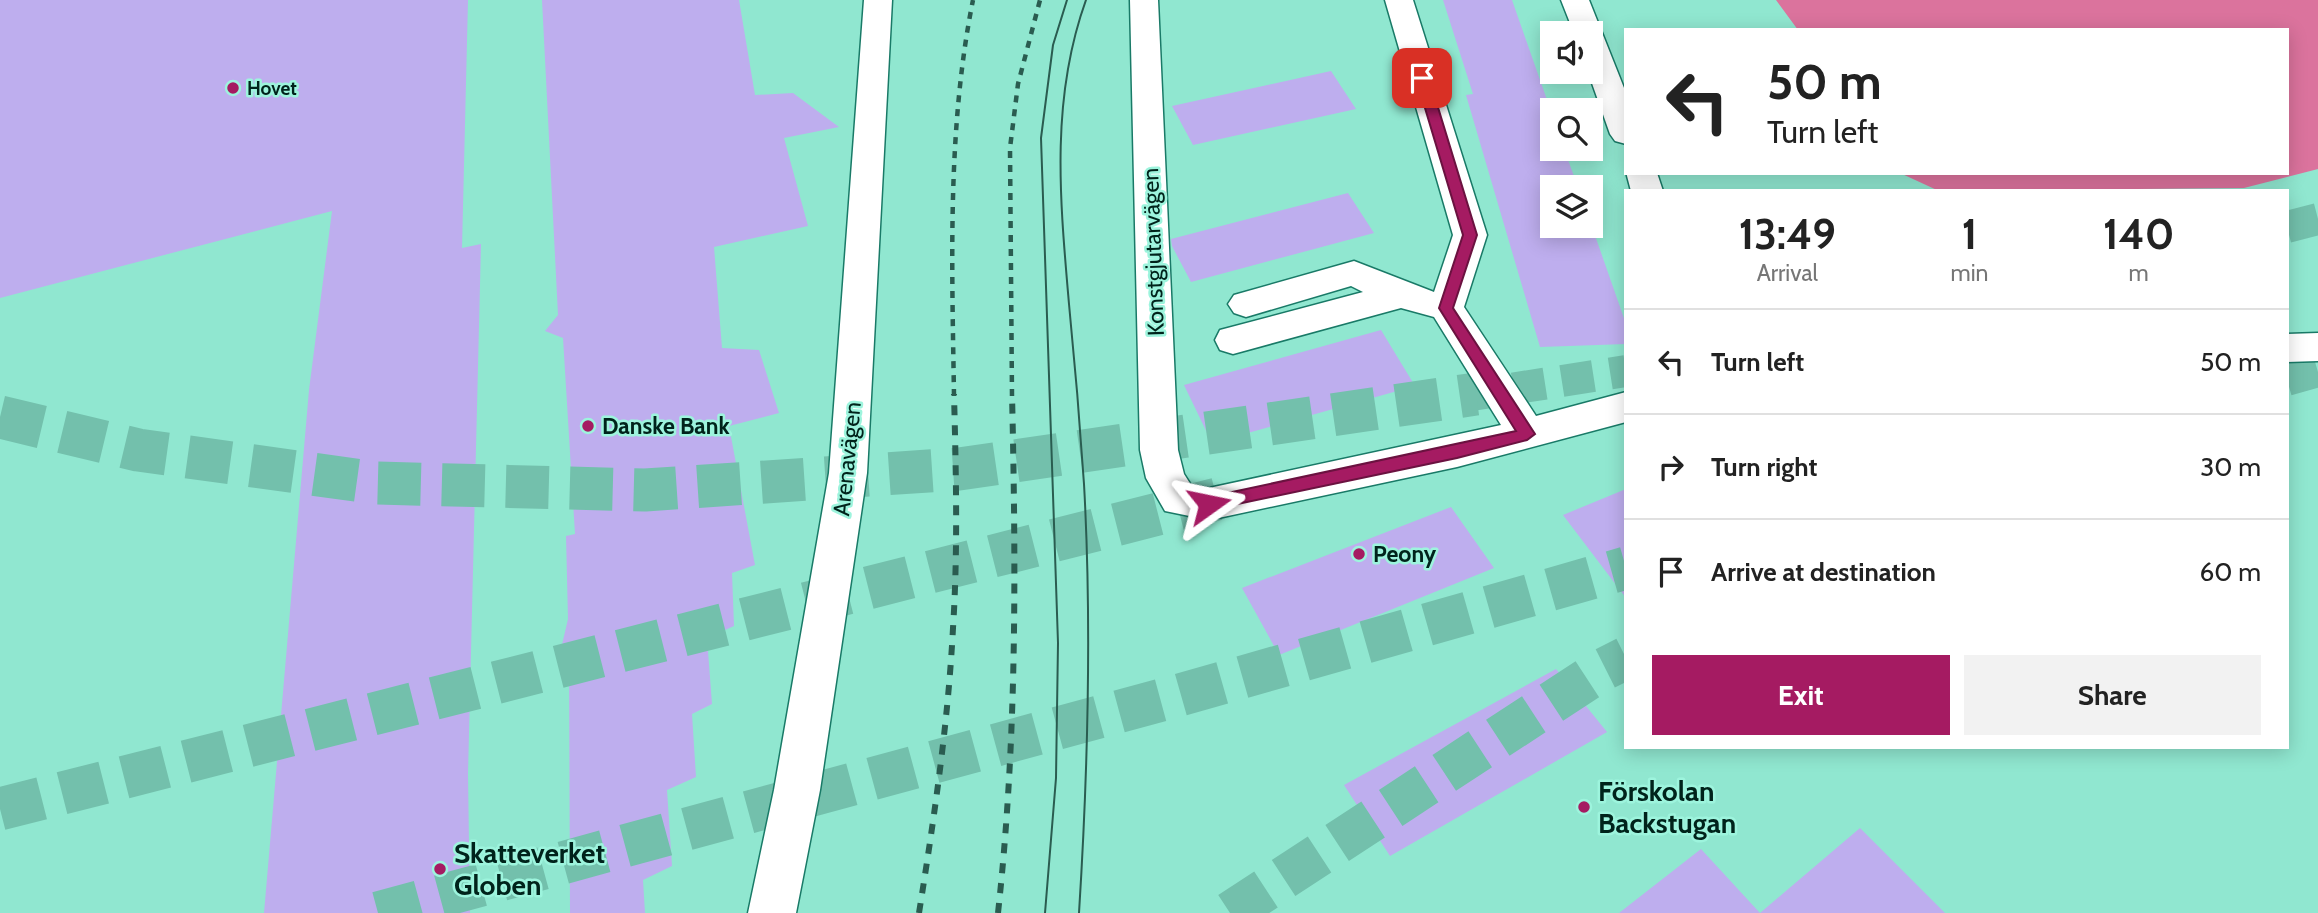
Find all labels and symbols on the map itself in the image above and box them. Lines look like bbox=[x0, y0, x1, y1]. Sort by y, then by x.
pin bbox=[1392, 48, 1452, 108]
place label: Hovet bbox=[247, 77, 297, 100]
marker: Hovet bbox=[225, 80, 241, 96]
street label: Konstgjutarvägen bbox=[1136, 167, 1170, 337]
street label: Arenavägen bbox=[827, 400, 867, 518]
place label: Danske Bank bbox=[602, 412, 730, 440]
marker: Danske Bank bbox=[580, 418, 596, 434]
position arrow bbox=[1172, 467, 1246, 541]
place label: Peony bbox=[1373, 540, 1437, 568]
marker: Peony bbox=[1351, 546, 1367, 562]
place label: Förskolan Backstugan bbox=[1598, 774, 1736, 840]
marker: Förskolan Backstugan bbox=[1576, 799, 1592, 815]
place label: Skatteverket Globen bbox=[454, 836, 605, 902]
marker: Skatteverket Globen bbox=[432, 861, 448, 877]

